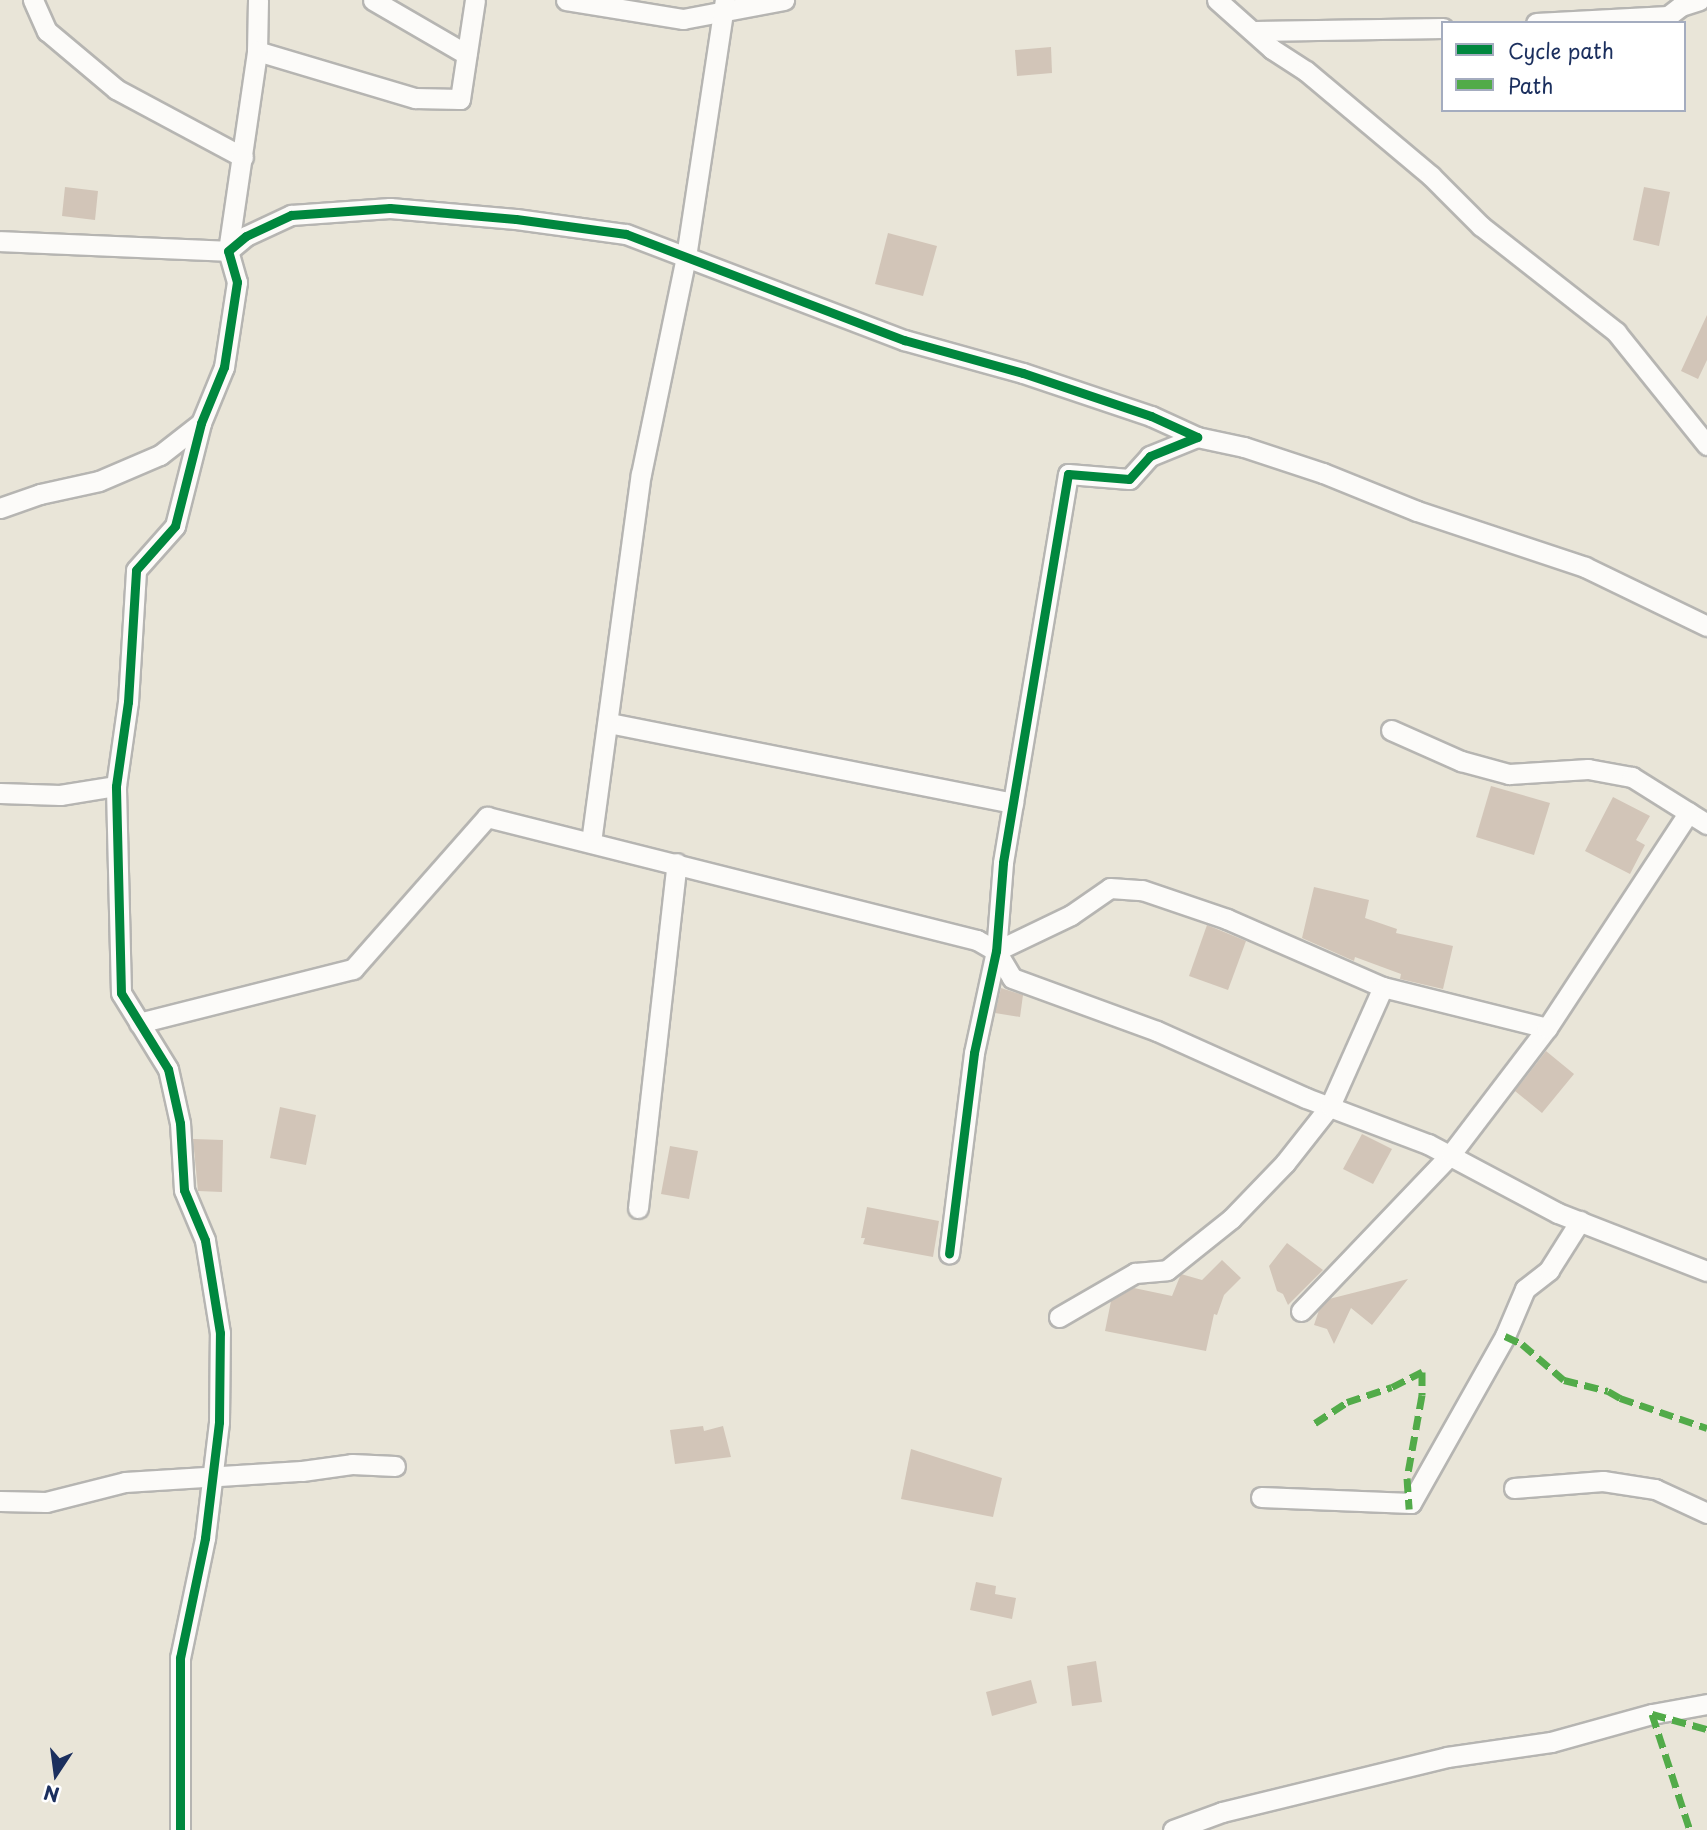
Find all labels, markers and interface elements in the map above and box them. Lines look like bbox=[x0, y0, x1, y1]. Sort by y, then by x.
legend bbox=[1441, 21, 1686, 112]
text: Cycle path bbox=[1508, 34, 1614, 66]
text: Path bbox=[1508, 69, 1553, 101]
north arrow bbox=[21, 1739, 91, 1809]
text: N bbox=[41, 1779, 62, 1810]

